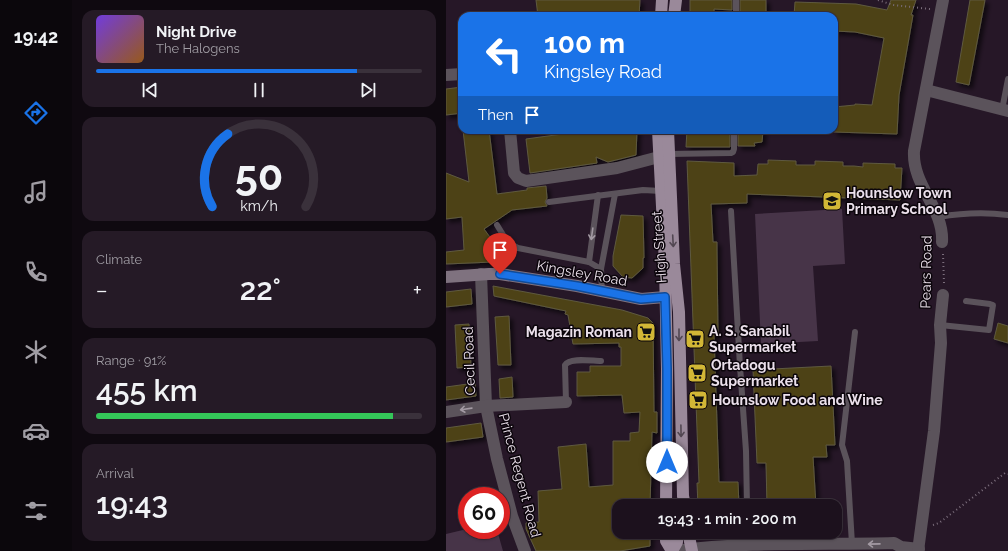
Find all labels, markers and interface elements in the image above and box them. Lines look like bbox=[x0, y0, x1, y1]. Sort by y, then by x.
text: Night Drive bbox=[156, 23, 236, 41]
text: 19:42 bbox=[14, 26, 58, 47]
text: 100 m bbox=[544, 27, 625, 60]
icon: left bbox=[478, 28, 530, 80]
text: The Halogens bbox=[156, 41, 240, 56]
text: Kingsley Road bbox=[544, 61, 662, 82]
icon: previous bbox=[139, 79, 161, 101]
icon: pause bbox=[248, 79, 270, 101]
icon: next bbox=[357, 79, 379, 101]
icon: directions bbox=[22, 99, 50, 127]
icon: arrive bbox=[521, 104, 543, 126]
text: Then bbox=[478, 106, 513, 124]
text: 50 bbox=[235, 151, 283, 200]
icon: music bbox=[22, 178, 50, 206]
place label: Hounslow Town Primary School bbox=[846, 185, 952, 217]
school or university icon: Hounslow Town Primary School bbox=[821, 190, 843, 212]
text: km/h bbox=[240, 197, 278, 213]
street label: High Street bbox=[648, 210, 670, 284]
one-way arrow bbox=[589, 227, 596, 240]
pin bbox=[483, 233, 517, 274]
one-way arrow bbox=[670, 234, 677, 247]
street label: Pears Road bbox=[917, 235, 935, 309]
icon: arrive bbox=[489, 239, 511, 261]
text: Climate bbox=[96, 252, 142, 267]
street label: Kingsley Road bbox=[535, 257, 629, 289]
icon: phone bbox=[22, 258, 50, 286]
text: 22° bbox=[240, 272, 281, 307]
text: − bbox=[96, 277, 108, 303]
text: + bbox=[413, 277, 422, 303]
supermarket icon: Magazin Roman bbox=[635, 321, 657, 343]
place label: A. S. Sanabil Supermarket bbox=[709, 323, 797, 355]
place label: Magazin Roman bbox=[526, 324, 632, 340]
street label: Cecil Road bbox=[460, 326, 478, 396]
one-way arrow bbox=[675, 328, 683, 341]
supermarket icon: A. S. Sanabil Supermarket bbox=[684, 328, 706, 350]
icon: climate bbox=[22, 338, 50, 366]
text: Range · 91% bbox=[96, 353, 166, 368]
place label: Ortadogu Supermarket bbox=[711, 357, 799, 389]
supermarket icon: Ortadogu Supermarket bbox=[686, 362, 708, 384]
text: 455 km bbox=[96, 373, 198, 408]
supermarket icon: Hounslow Food and Wine bbox=[687, 389, 709, 411]
place label: Hounslow Food and Wine bbox=[712, 392, 883, 408]
one-way arrow bbox=[460, 405, 473, 413]
street label: Prince Regent Road bbox=[496, 411, 544, 539]
icon: car bbox=[22, 417, 50, 445]
one-way arrow bbox=[677, 424, 685, 437]
position arrow bbox=[646, 441, 688, 483]
text: Arrival bbox=[96, 466, 134, 481]
text: 19:43 bbox=[96, 486, 168, 521]
speed limit sign: 60 bbox=[458, 487, 510, 539]
icon: filters bbox=[22, 497, 50, 525]
text: 19:43 · 1 min · 200 m bbox=[658, 510, 796, 528]
one-way arrow bbox=[868, 540, 881, 547]

